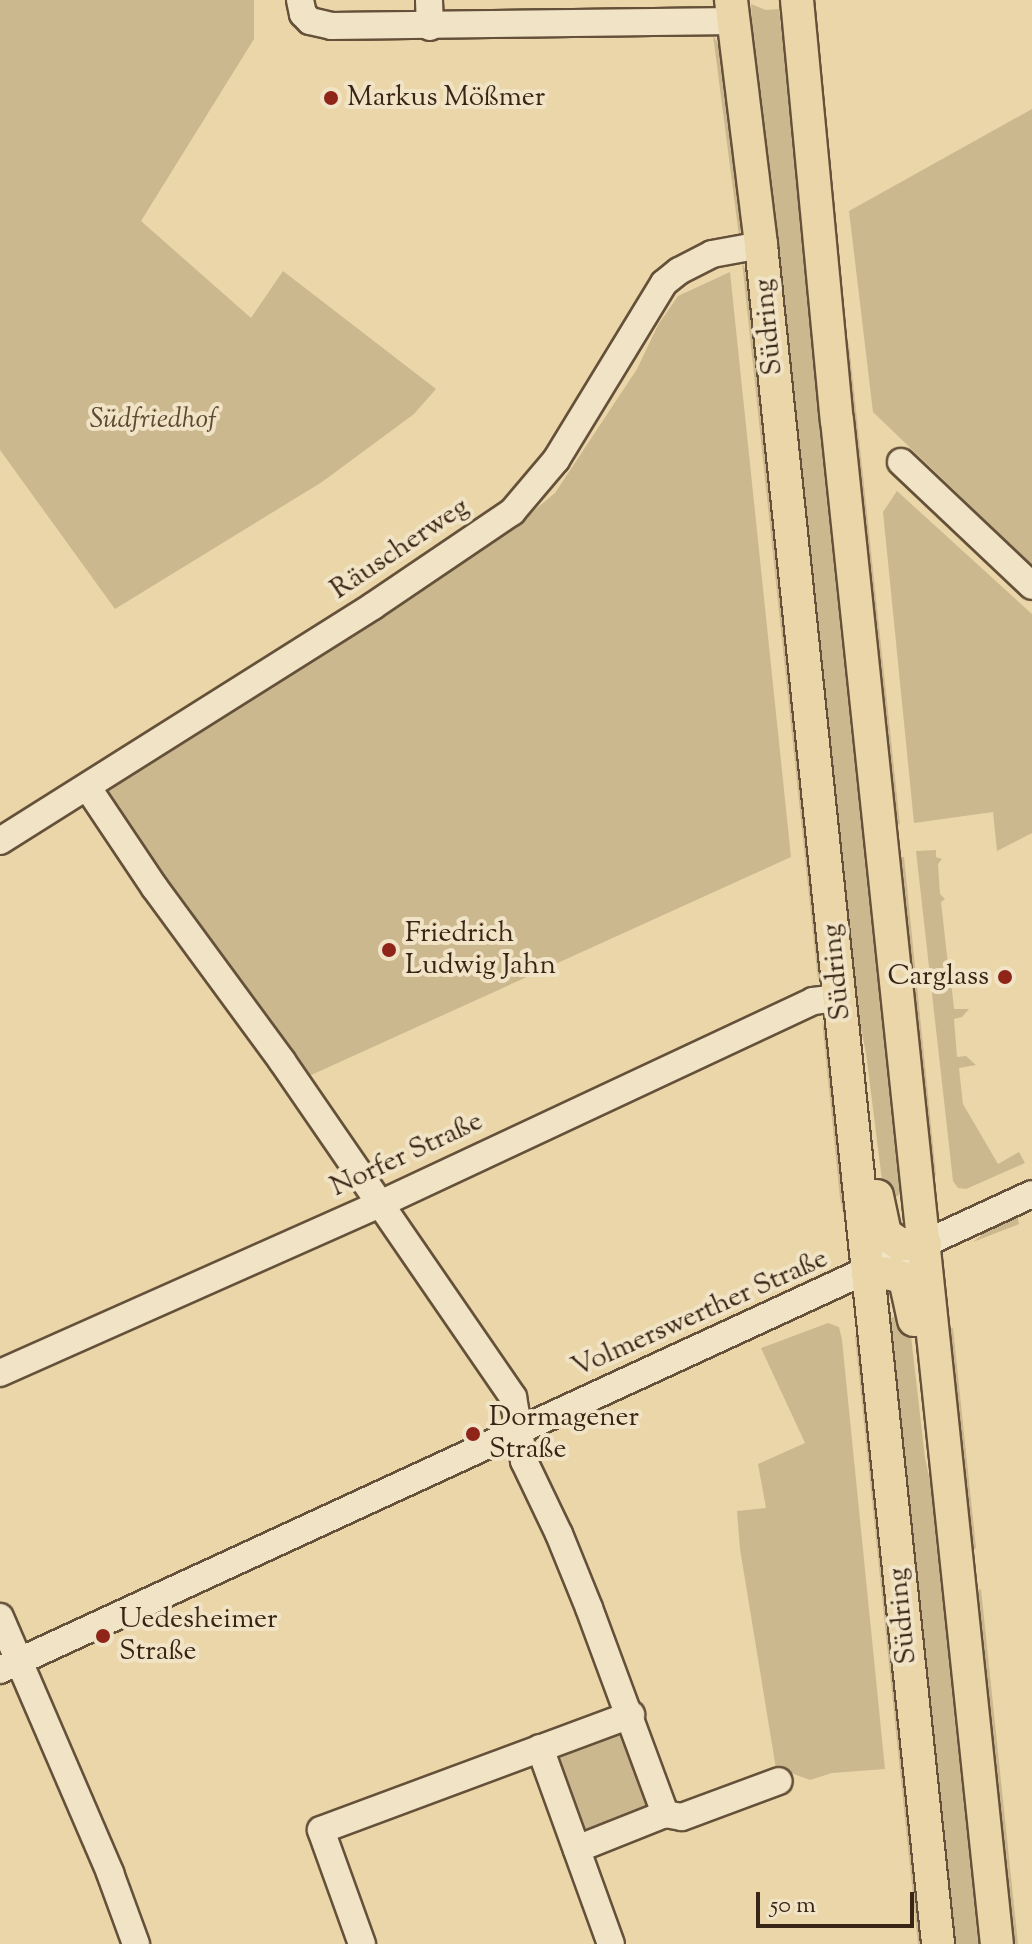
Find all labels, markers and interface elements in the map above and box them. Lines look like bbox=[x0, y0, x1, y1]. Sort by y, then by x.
place label: Markus Mößmer bbox=[347, 81, 545, 115]
marker: Markus Mößmer bbox=[322, 89, 340, 107]
street label: Südring bbox=[747, 277, 791, 377]
park label: Südfriedhof bbox=[90, 403, 216, 437]
street label: Räuscherweg bbox=[325, 491, 475, 607]
place label: Friedrich Ludwig Jahn bbox=[405, 917, 556, 983]
street label: Südring bbox=[815, 922, 859, 1022]
marker: Friedrich Ludwig Jahn bbox=[380, 941, 398, 959]
place label: Carglass bbox=[887, 960, 989, 994]
marker: Carglass bbox=[996, 968, 1014, 986]
street label: Norfer Straße bbox=[326, 1105, 488, 1205]
street label: Volmerswerther Straße bbox=[567, 1242, 833, 1386]
place label: Dormagener Straße bbox=[489, 1401, 639, 1467]
marker: Dormagener Straße bbox=[464, 1425, 482, 1443]
street label: Südring bbox=[881, 1566, 925, 1666]
place label: Uedesheimer Straße bbox=[119, 1603, 278, 1669]
marker: Uedesheimer Straße bbox=[94, 1627, 112, 1645]
scale bar bbox=[760, 1876, 918, 1926]
text: 50 m bbox=[770, 1889, 816, 1923]

